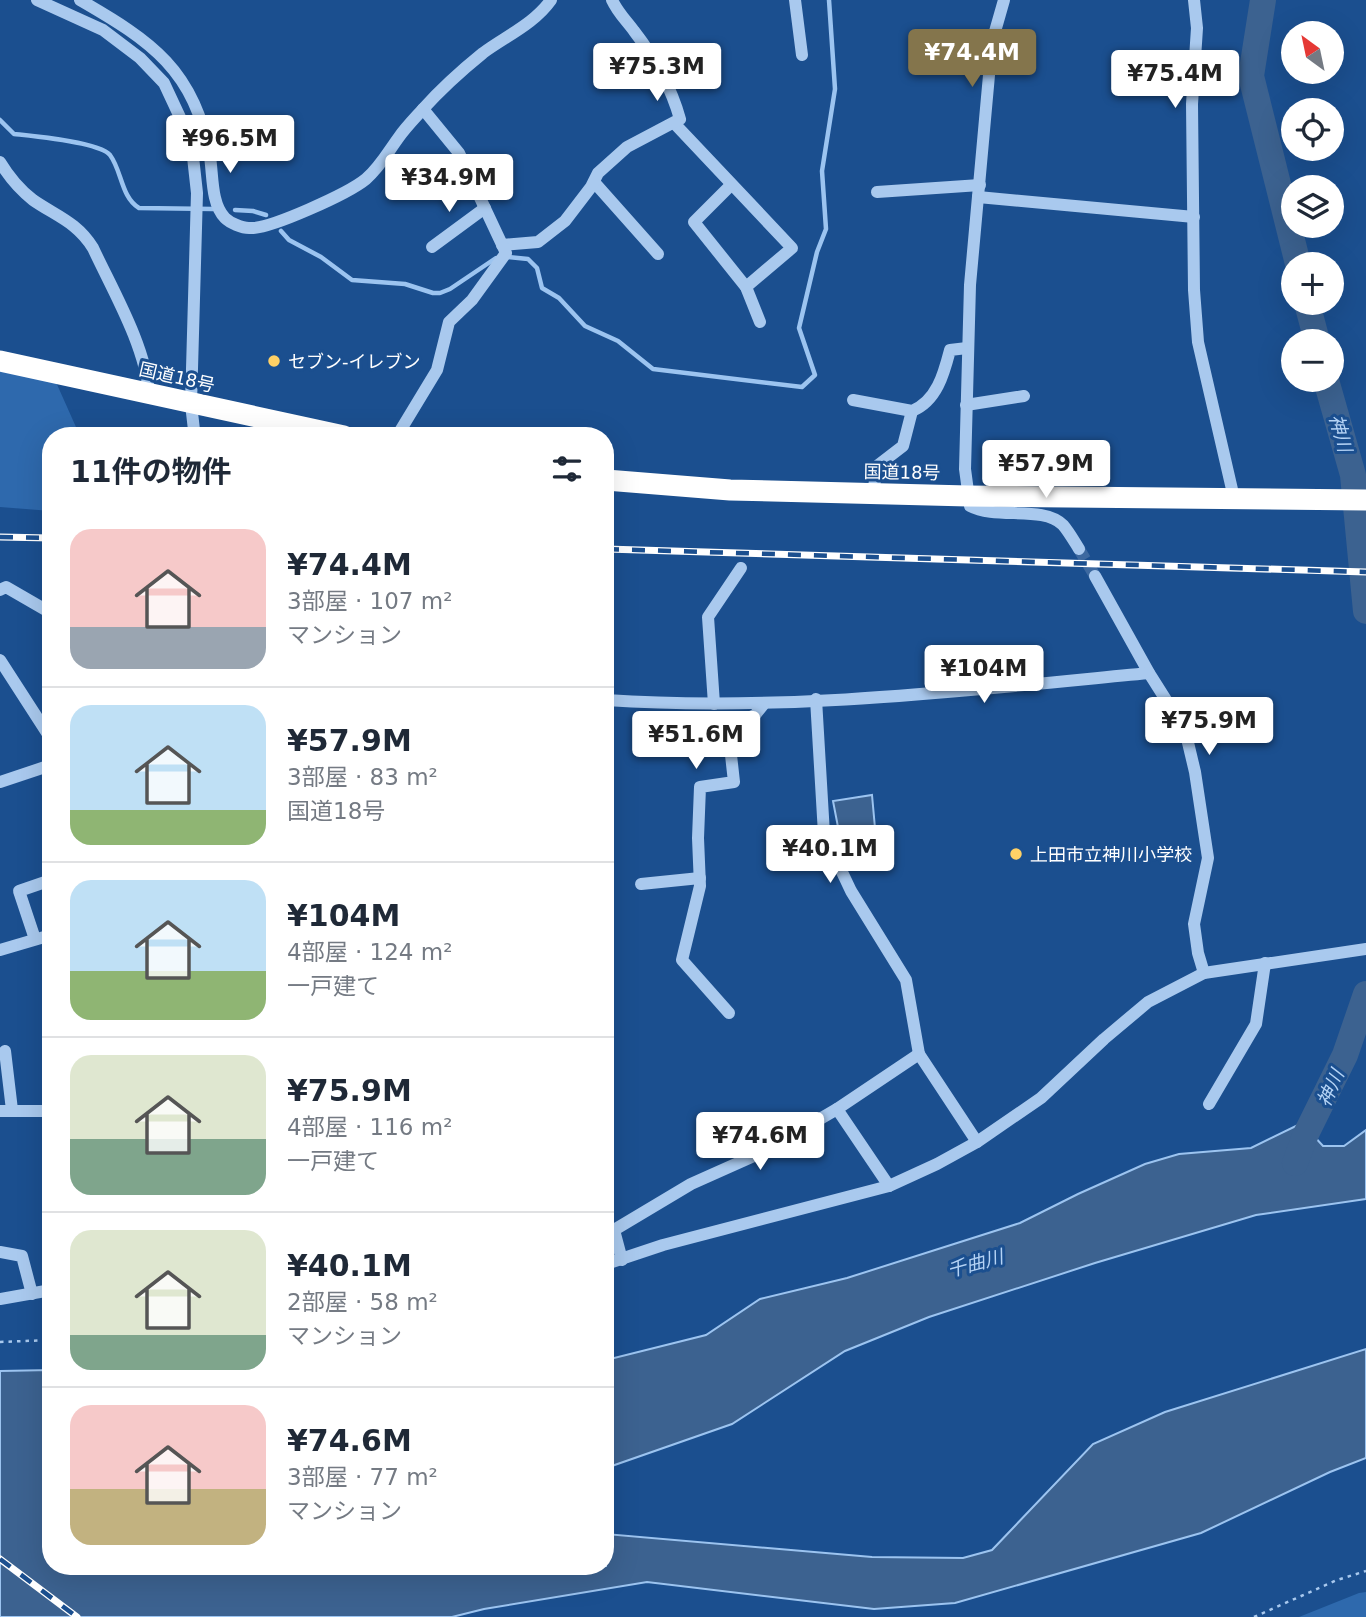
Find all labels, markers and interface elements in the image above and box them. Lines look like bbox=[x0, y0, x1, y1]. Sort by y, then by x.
north arrow bbox=[1281, 21, 1344, 84]
map controls bbox=[1281, 21, 1344, 392]
pin: ¥74.4M bbox=[915, 29, 1029, 89]
text: ¥74.4M bbox=[924, 39, 1020, 65]
pin: ¥75.3M bbox=[600, 43, 714, 103]
pin: ¥75.4M bbox=[1118, 50, 1232, 110]
text: ¥75.3M bbox=[609, 53, 705, 79]
text: ¥75.4M bbox=[1127, 60, 1223, 86]
button: locate bbox=[1281, 98, 1344, 161]
pin: ¥96.5M bbox=[173, 116, 287, 175]
text: ¥96.5M bbox=[182, 125, 278, 151]
pin: ¥34.9M bbox=[392, 154, 506, 214]
text: ¥34.9M bbox=[401, 164, 497, 190]
button: layers bbox=[1281, 175, 1344, 238]
button: + bbox=[1281, 252, 1344, 315]
button: − bbox=[1281, 329, 1344, 392]
place label: セブン-イレブン bbox=[288, 351, 421, 372]
marker: セブン-イレブン bbox=[266, 353, 282, 369]
street label: 国道18号 bbox=[137, 358, 217, 396]
water label: 神川 bbox=[1325, 412, 1357, 456]
pin: ¥57.9M bbox=[989, 440, 1103, 500]
icon: filters bbox=[548, 450, 586, 488]
text: ¥57.9M bbox=[998, 450, 1094, 476]
text: 11件の物件 bbox=[70, 454, 232, 489]
street label: 国道18号 bbox=[863, 461, 941, 483]
text: ¥74.4M bbox=[287, 547, 412, 582]
icon: home bbox=[126, 557, 210, 641]
text: 3部屋 · 107 m² bbox=[287, 588, 452, 614]
text: マンション bbox=[287, 622, 402, 648]
pin: ¥104M bbox=[935, 646, 1033, 705]
text: ¥104M bbox=[941, 655, 1027, 681]
pin: ¥75.9M bbox=[1152, 698, 1266, 757]
text: ¥75.9M bbox=[1161, 707, 1257, 733]
pin: ¥51.6M bbox=[639, 712, 753, 771]
text: ¥51.6M bbox=[648, 721, 744, 747]
text: ¥57.9M bbox=[287, 723, 412, 758]
icon: home bbox=[126, 733, 210, 817]
text: 3部屋 · 83 m² bbox=[287, 764, 438, 790]
text: 国道18号 bbox=[287, 798, 385, 824]
pin: ¥40.1M bbox=[773, 826, 887, 885]
text: ¥40.1M bbox=[782, 835, 878, 861]
place label: 上田市立神川小学校 bbox=[1030, 844, 1192, 865]
marker: 上田市立神川小学校 bbox=[1008, 846, 1024, 862]
text: ¥104M bbox=[287, 898, 400, 933]
icon: home bbox=[126, 908, 210, 992]
text: 4部屋 · 124 m² bbox=[287, 939, 452, 965]
text: 一戸建て bbox=[287, 973, 379, 999]
water label: 神川 bbox=[1312, 1064, 1349, 1110]
text: ¥75.9M bbox=[287, 1073, 412, 1108]
icon: home bbox=[126, 1083, 210, 1167]
pin: ¥74.6M bbox=[703, 1112, 817, 1172]
text: 4部屋 · 116 m² bbox=[287, 1114, 452, 1140]
text: ¥74.6M bbox=[712, 1122, 808, 1148]
text: 一戸建て bbox=[287, 1148, 379, 1174]
water label: 千曲川 bbox=[945, 1244, 1007, 1281]
text: ¥40.1M bbox=[287, 1248, 412, 1283]
icon: home bbox=[126, 1258, 210, 1342]
text: 2部屋 · 58 m² bbox=[287, 1289, 438, 1315]
text: マンション bbox=[287, 1323, 402, 1349]
text: ¥74.6M bbox=[287, 1423, 412, 1458]
icon: home bbox=[126, 1433, 210, 1517]
text: 3部屋 · 77 m² bbox=[287, 1464, 438, 1490]
text: マンション bbox=[287, 1498, 402, 1524]

